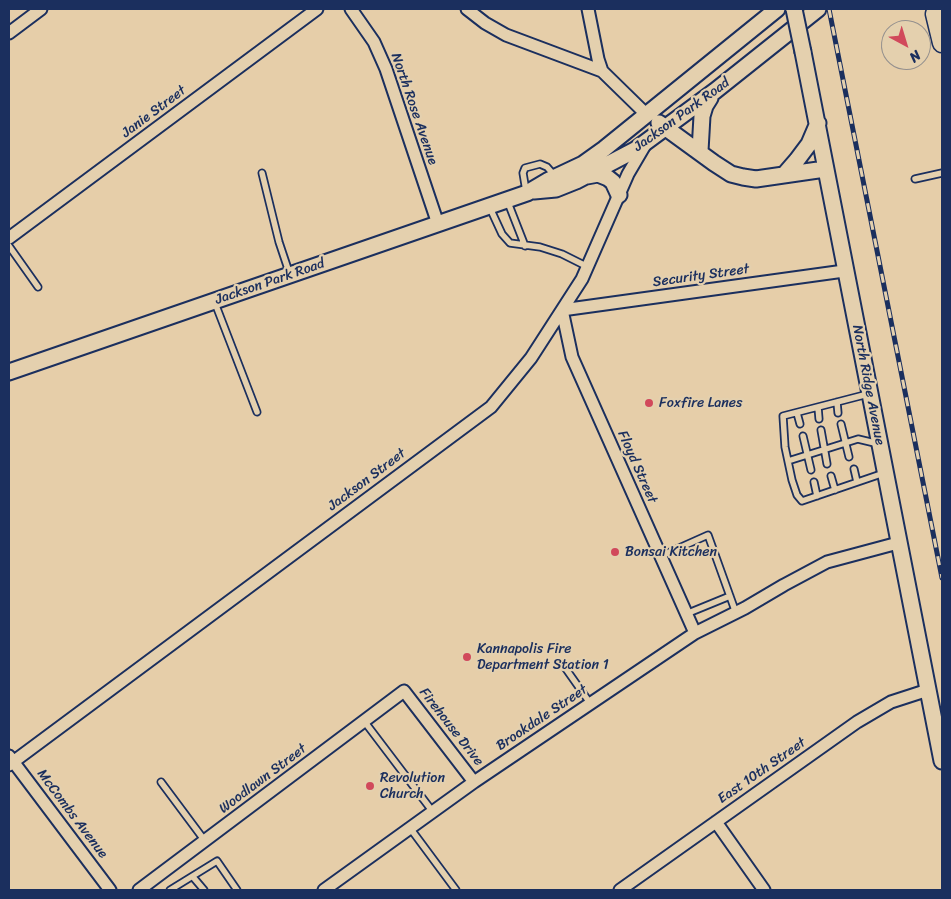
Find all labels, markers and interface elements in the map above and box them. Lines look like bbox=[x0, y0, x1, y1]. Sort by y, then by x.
north arrow bbox=[881, 20, 931, 70]
text: N bbox=[903, 43, 927, 69]
street label: North Rose Avenue bbox=[387, 51, 441, 167]
street label: Jackson Park Road bbox=[631, 75, 733, 155]
street label: Janie Street bbox=[119, 82, 189, 142]
street label: Jackson Park Road bbox=[213, 255, 327, 309]
street label: Security Street bbox=[652, 261, 750, 291]
street label: North Ridge Avenue bbox=[848, 324, 888, 446]
place label: Foxfire Lanes bbox=[659, 395, 743, 411]
marker: Foxfire Lanes bbox=[643, 397, 655, 409]
street label: Floyd Street bbox=[614, 428, 660, 506]
street label: Jackson Street bbox=[325, 445, 409, 515]
place label: Bonsai Kitchen bbox=[625, 544, 717, 560]
marker: Bonsai Kitchen bbox=[609, 546, 621, 558]
place label: Kannapolis Fire Department Station 1 bbox=[477, 641, 609, 674]
marker: Kannapolis Fire Department Station 1 bbox=[461, 651, 473, 663]
street label: Brookdale Street bbox=[493, 681, 591, 755]
street label: Firehouse Drive bbox=[415, 685, 487, 769]
street label: East 10th Street bbox=[715, 734, 809, 808]
street label: Woodlawn Street bbox=[216, 741, 310, 817]
street label: McCombs Avenue bbox=[33, 766, 111, 862]
place label: Revolution Church bbox=[380, 770, 445, 802]
marker: Revolution Church bbox=[364, 780, 376, 792]

